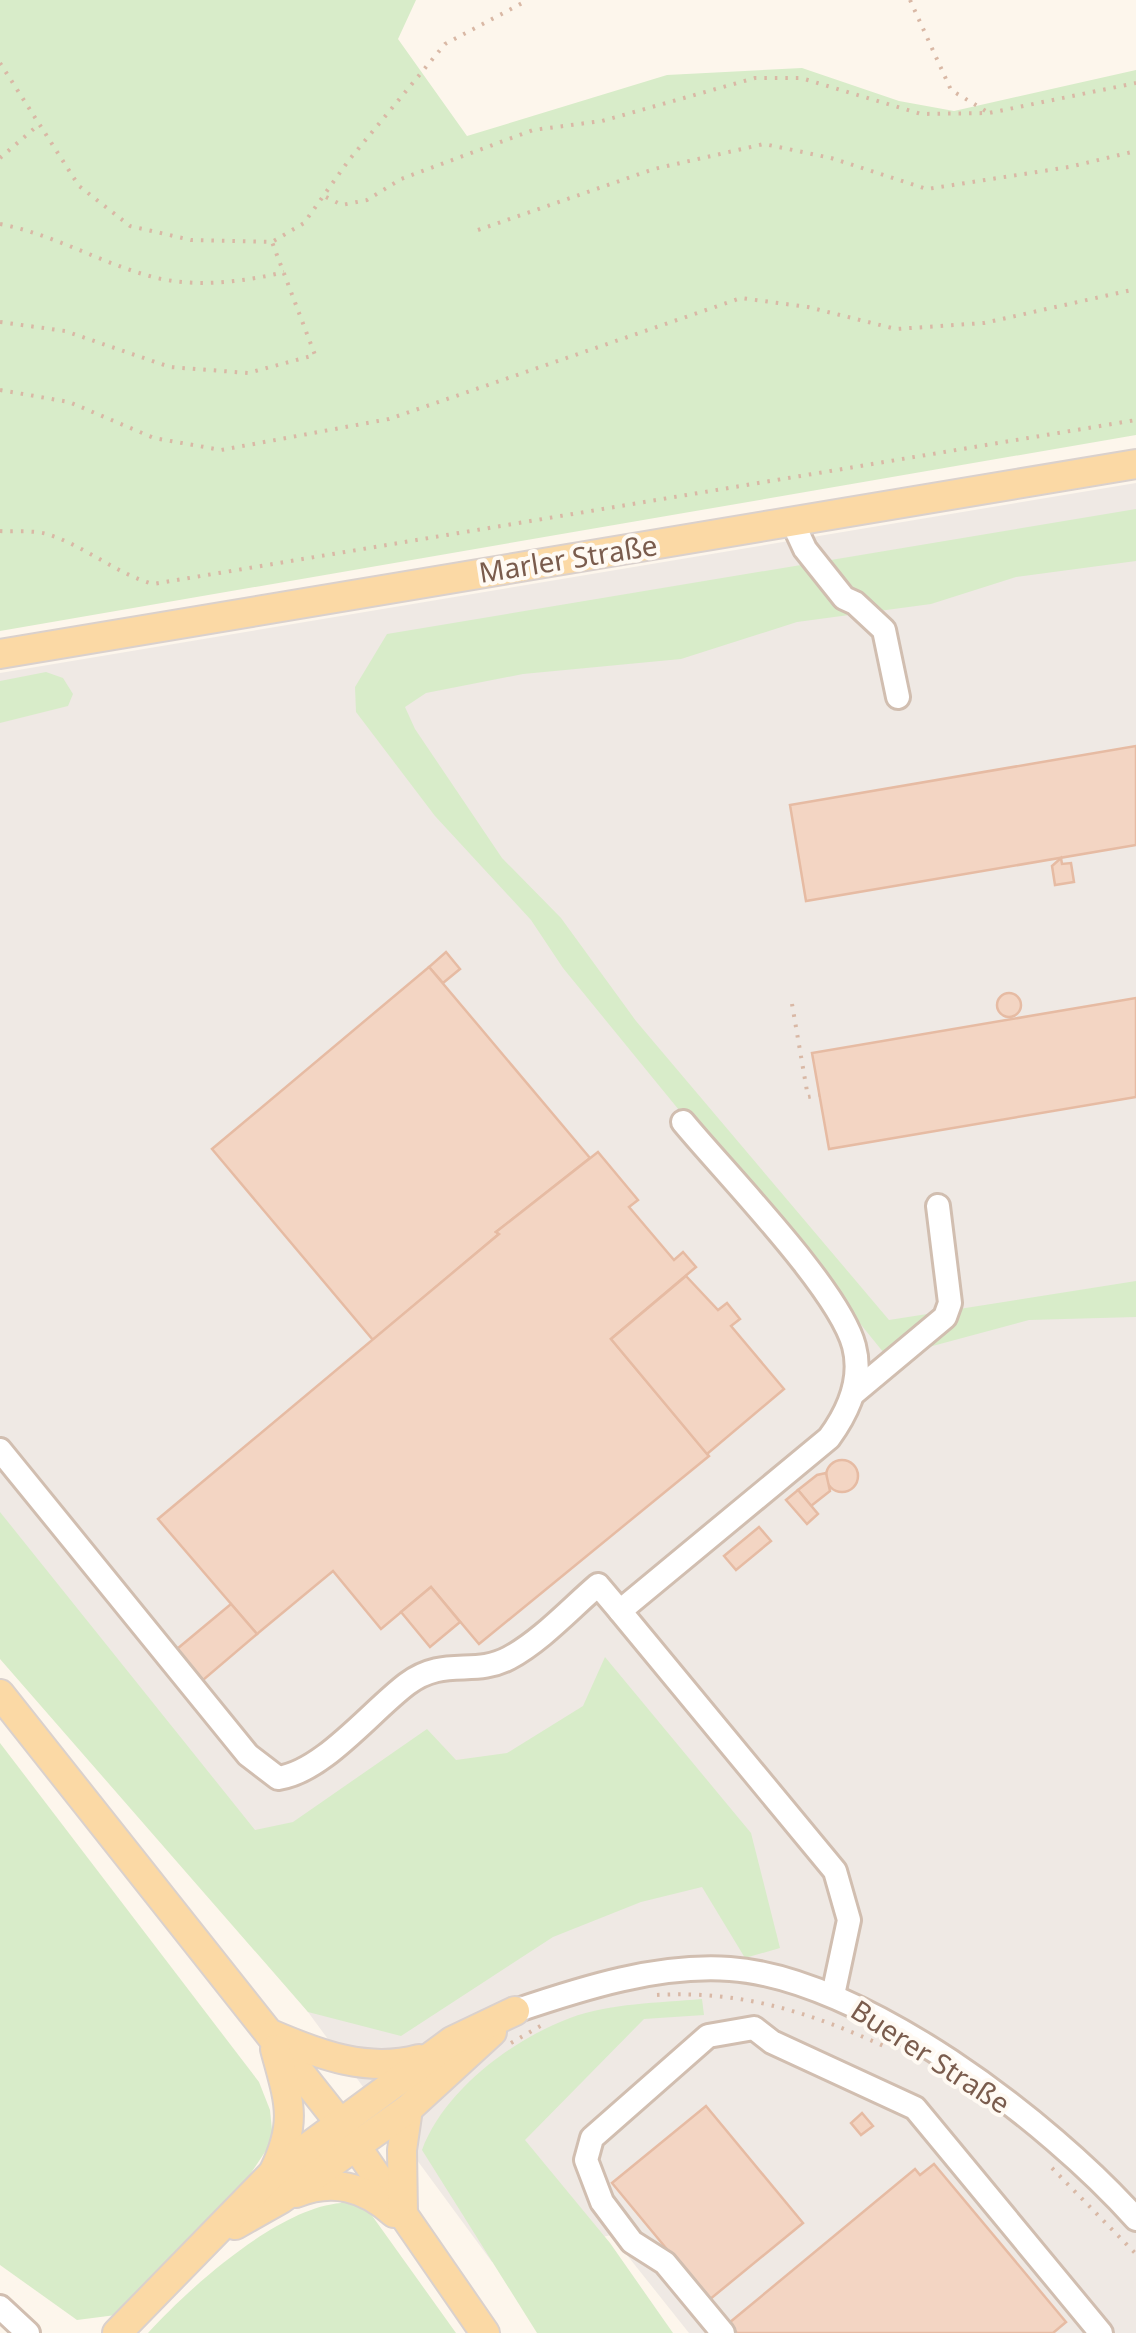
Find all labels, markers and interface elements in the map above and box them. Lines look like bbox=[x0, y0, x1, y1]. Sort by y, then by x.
street label: Marler Straße bbox=[476, 525, 660, 591]
street label: Buerer Straße bbox=[844, 1990, 1018, 2122]

